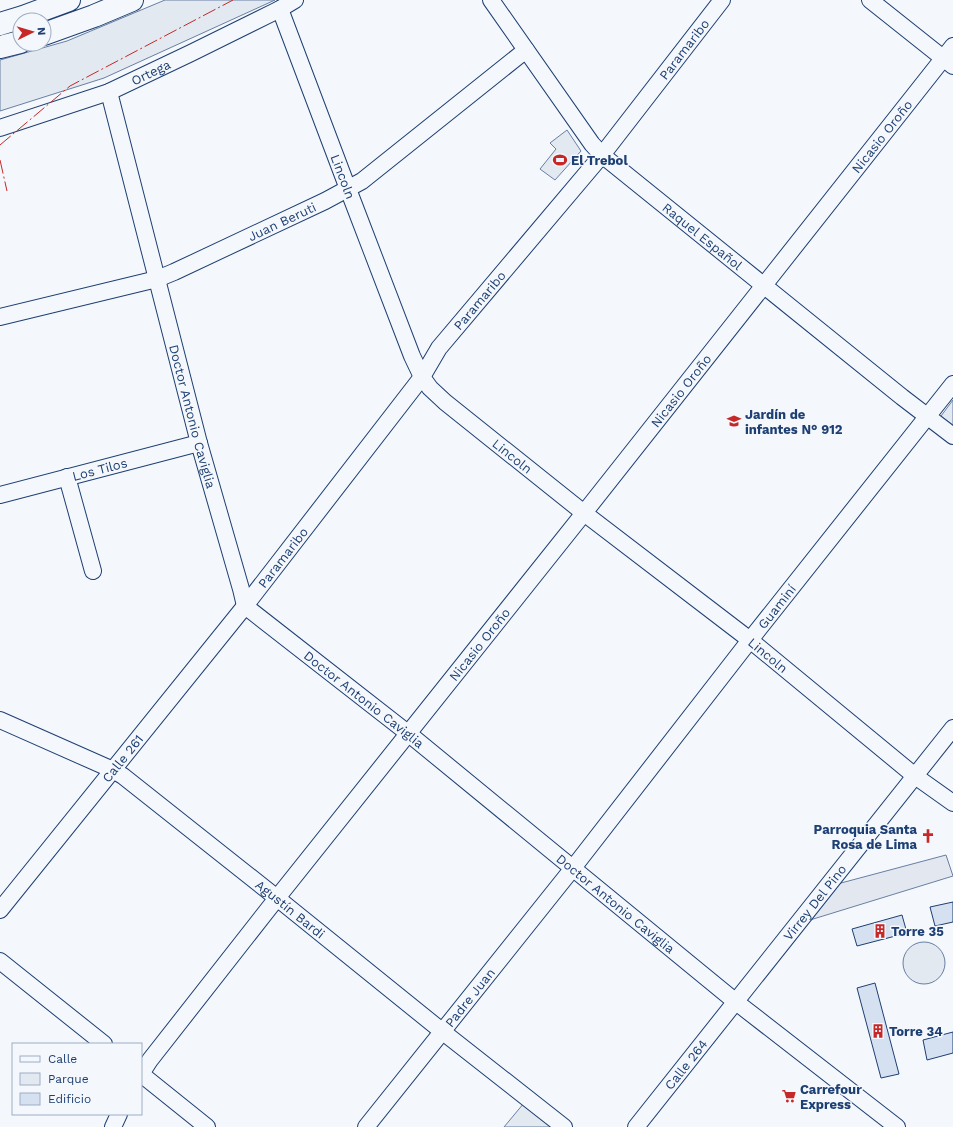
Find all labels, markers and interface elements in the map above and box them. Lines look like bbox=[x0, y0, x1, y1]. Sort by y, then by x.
north arrow bbox=[12, 12, 52, 52]
street label: Paramaribo bbox=[656, 16, 712, 82]
text: N bbox=[35, 27, 48, 36]
street label: Ortega bbox=[129, 56, 173, 88]
street label: Nicasio Oroño bbox=[848, 97, 915, 176]
street label: Lincoln bbox=[328, 152, 359, 201]
sports icon: El Trebol bbox=[552, 152, 568, 168]
place label: El Trebol bbox=[571, 153, 628, 168]
street label: Juan Beruti bbox=[245, 199, 318, 244]
street label: Raquel Español bbox=[660, 199, 746, 273]
street label: Paramaribo bbox=[450, 268, 509, 333]
street label: Doctor Antonio Caviglia bbox=[167, 343, 219, 491]
street label: Nicasio Oroño bbox=[647, 351, 714, 430]
place label: Jardín de infantes N° 912 bbox=[745, 407, 843, 437]
school or university icon: Jardín de infantes N° 912 bbox=[726, 413, 742, 429]
street label: Lincoln bbox=[490, 436, 535, 476]
street label: Los Tilos bbox=[71, 455, 129, 483]
street label: Paramaribo bbox=[255, 524, 311, 590]
street label: Guaminí bbox=[755, 581, 799, 632]
street label: Nicasio Oroño bbox=[446, 605, 513, 684]
street label: Lincoln bbox=[745, 634, 791, 675]
street label: Doctor Antonio Caviglia bbox=[301, 648, 428, 751]
street label: Calle 261 bbox=[99, 731, 146, 785]
place label: Parroquia Santa Rosa de Lima bbox=[814, 822, 917, 852]
church icon: Parroquia Santa Rosa de Lima bbox=[920, 828, 936, 844]
street label: Doctor Antonio Caviglia bbox=[554, 851, 678, 957]
street label: Virrey Del Pino bbox=[780, 861, 849, 943]
street label: Agustín Bardi bbox=[253, 877, 328, 941]
building icon: Torre 35 bbox=[872, 923, 888, 939]
place label: Torre 35 bbox=[891, 924, 944, 939]
street label: Padre Juan bbox=[442, 965, 498, 1030]
building icon: Torre 34 bbox=[870, 1023, 886, 1039]
place label: Torre 34 bbox=[889, 1024, 943, 1039]
street label: Calle 264 bbox=[661, 1036, 710, 1092]
legend bbox=[12, 1043, 142, 1115]
text: Calle bbox=[48, 1052, 77, 1066]
text: Parque bbox=[48, 1072, 89, 1086]
place label: Carrefour Express bbox=[800, 1082, 862, 1112]
supermarket icon: Carrefour Express bbox=[781, 1088, 797, 1104]
text: Edificio bbox=[48, 1092, 91, 1106]

